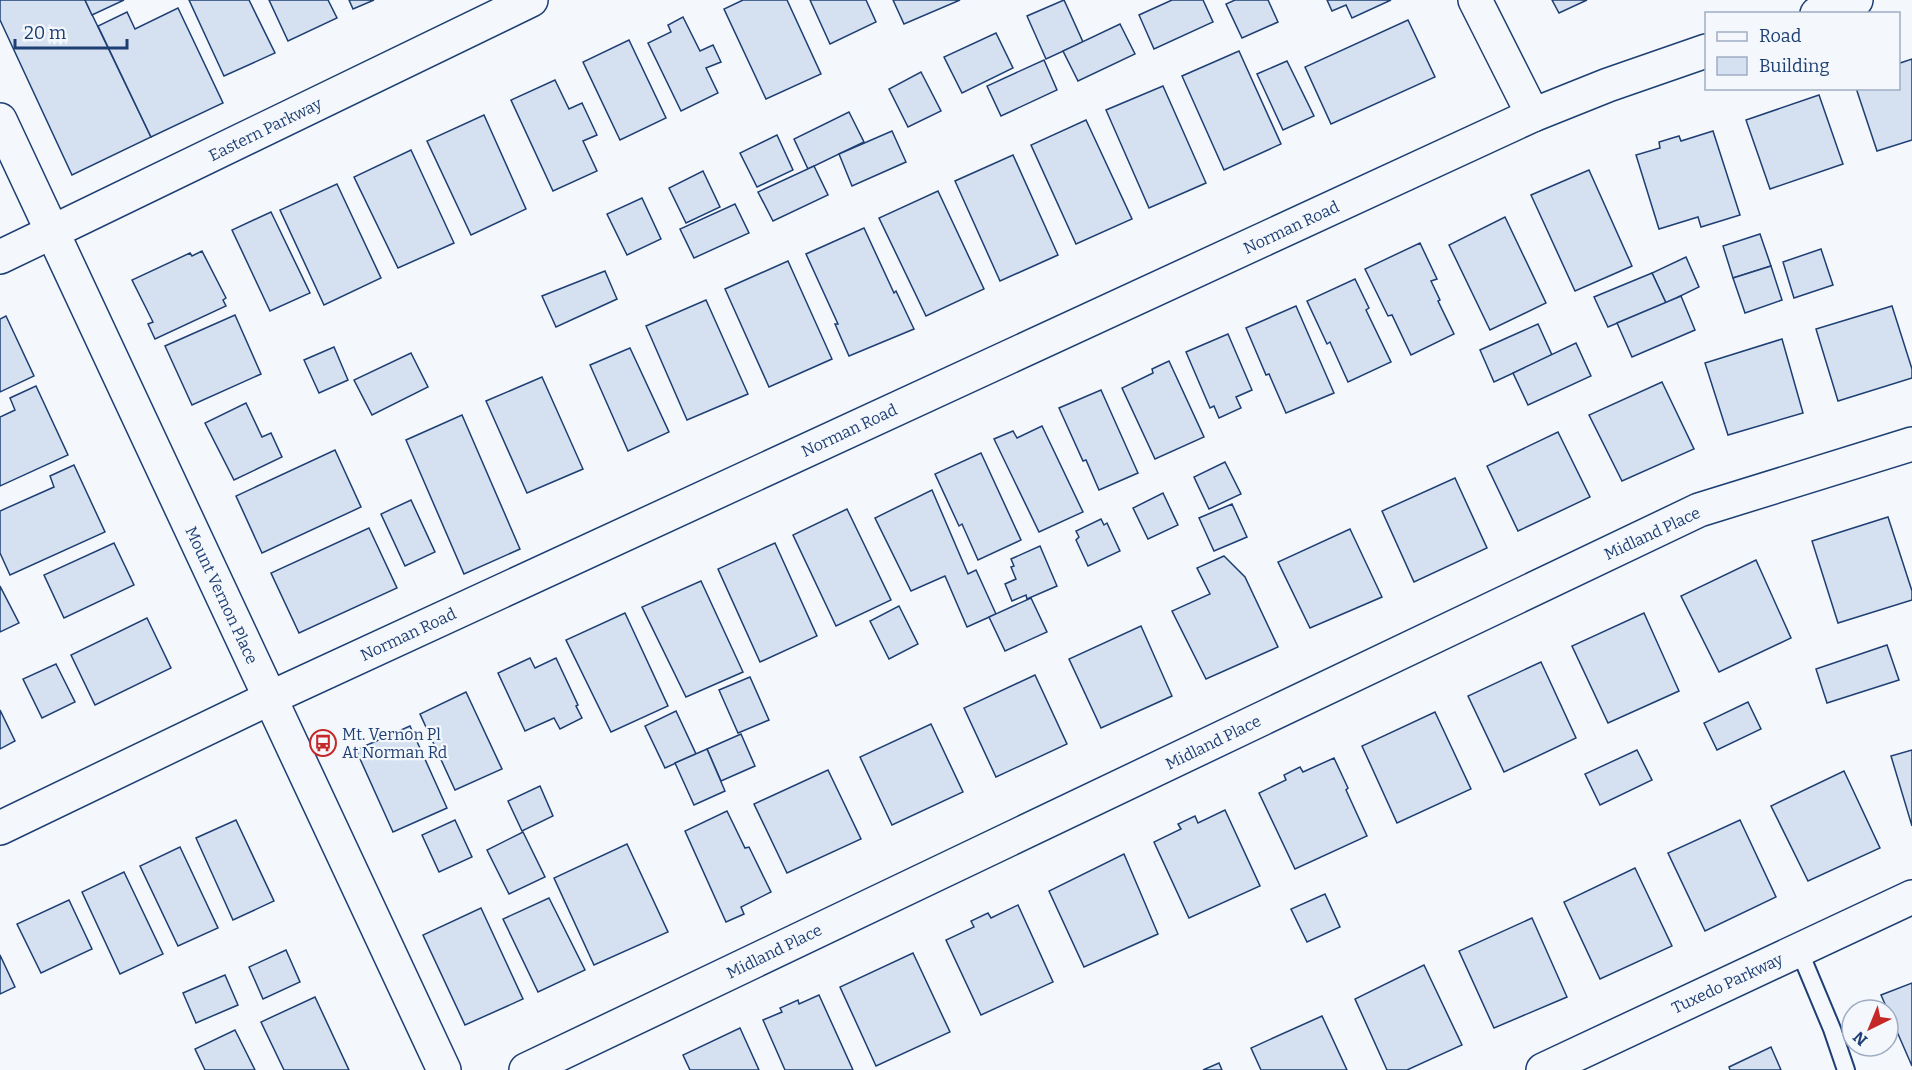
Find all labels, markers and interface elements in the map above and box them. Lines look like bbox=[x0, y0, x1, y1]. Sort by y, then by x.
scale bar bbox=[15, 12, 128, 50]
legend bbox=[1705, 12, 1900, 90]
text: 20 m bbox=[24, 22, 66, 44]
text: Road bbox=[1759, 25, 1802, 47]
text: Building bbox=[1759, 55, 1830, 77]
street label: Eastern Parkway bbox=[206, 94, 325, 165]
street label: Norman Road bbox=[1240, 197, 1343, 258]
street label: Norman Road bbox=[798, 400, 901, 461]
street label: Midland Place bbox=[1601, 503, 1703, 564]
street label: Mount Vernon Place bbox=[181, 523, 262, 667]
street label: Norman Road bbox=[357, 604, 460, 665]
street label: Midland Place bbox=[1162, 711, 1264, 774]
place label: Mt. Vernon Pl At Norman Rd bbox=[342, 725, 448, 762]
bus stop icon: Mt. Vernon Pl At Norman Rd bbox=[308, 728, 338, 758]
street label: Midland Place bbox=[723, 920, 825, 983]
street label: Tuxedo Parkway bbox=[1669, 949, 1786, 1018]
north arrow bbox=[1840, 998, 1900, 1058]
text: N bbox=[1849, 1027, 1871, 1050]

